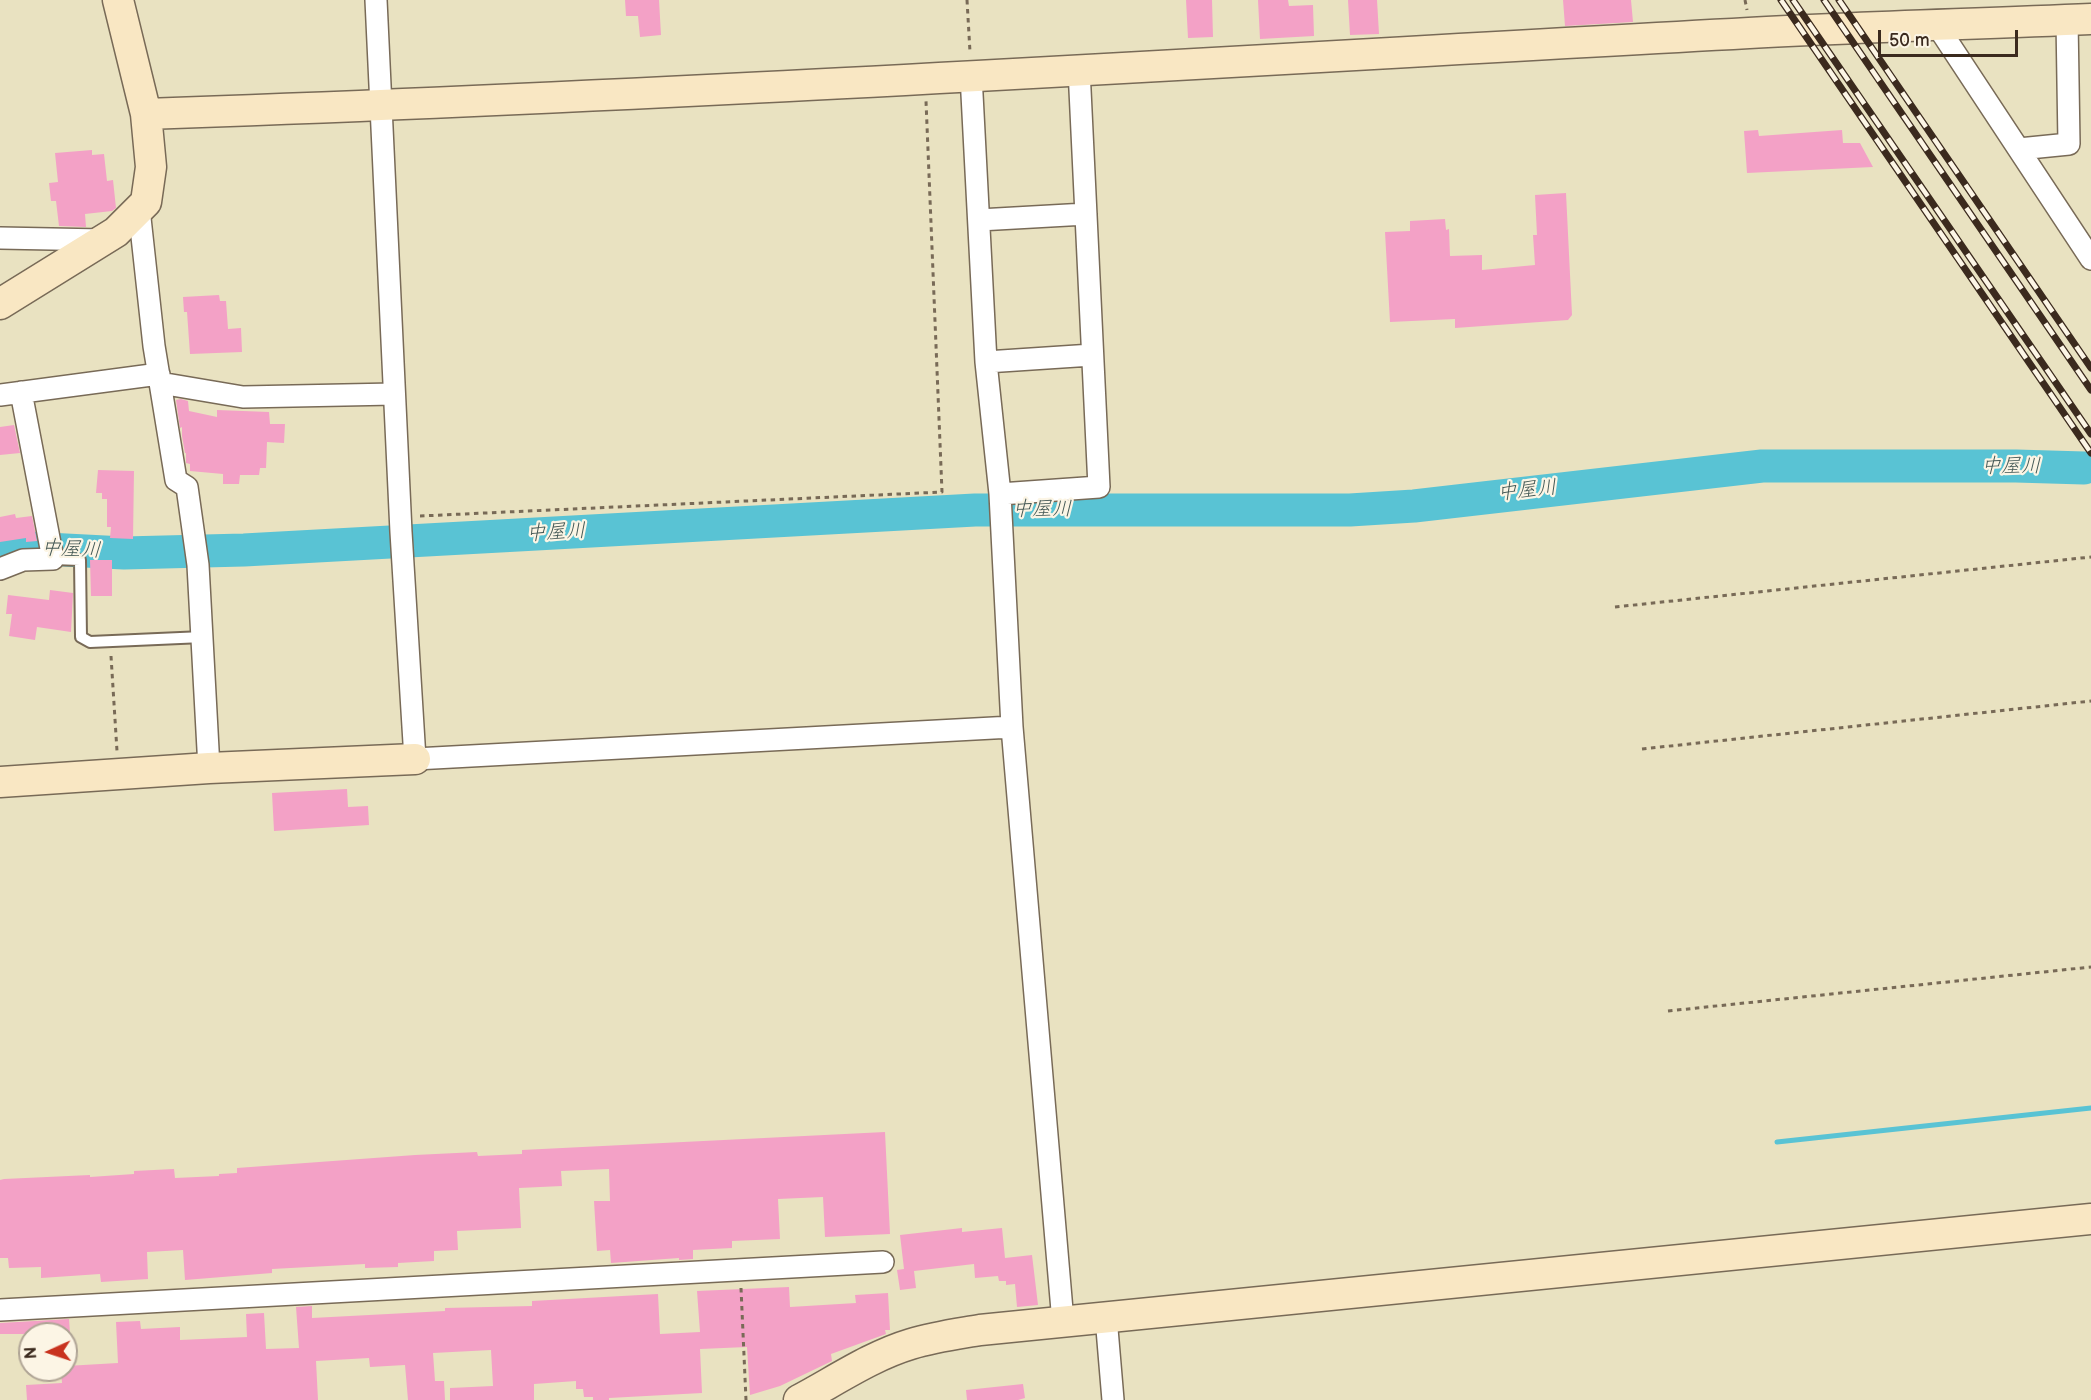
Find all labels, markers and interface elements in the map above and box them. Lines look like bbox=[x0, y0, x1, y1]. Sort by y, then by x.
scale bar bbox=[1881, 18, 2020, 56]
text: 50 m bbox=[1889, 30, 1930, 51]
water label: 中屋川 bbox=[1981, 455, 2041, 479]
water label: 中屋川 bbox=[1496, 476, 1558, 506]
water label: 中屋川 bbox=[1012, 498, 1072, 522]
water label: 中屋川 bbox=[525, 519, 587, 547]
water label: 中屋川 bbox=[40, 536, 102, 564]
north arrow bbox=[18, 1322, 78, 1382]
text: N bbox=[22, 1346, 41, 1359]

